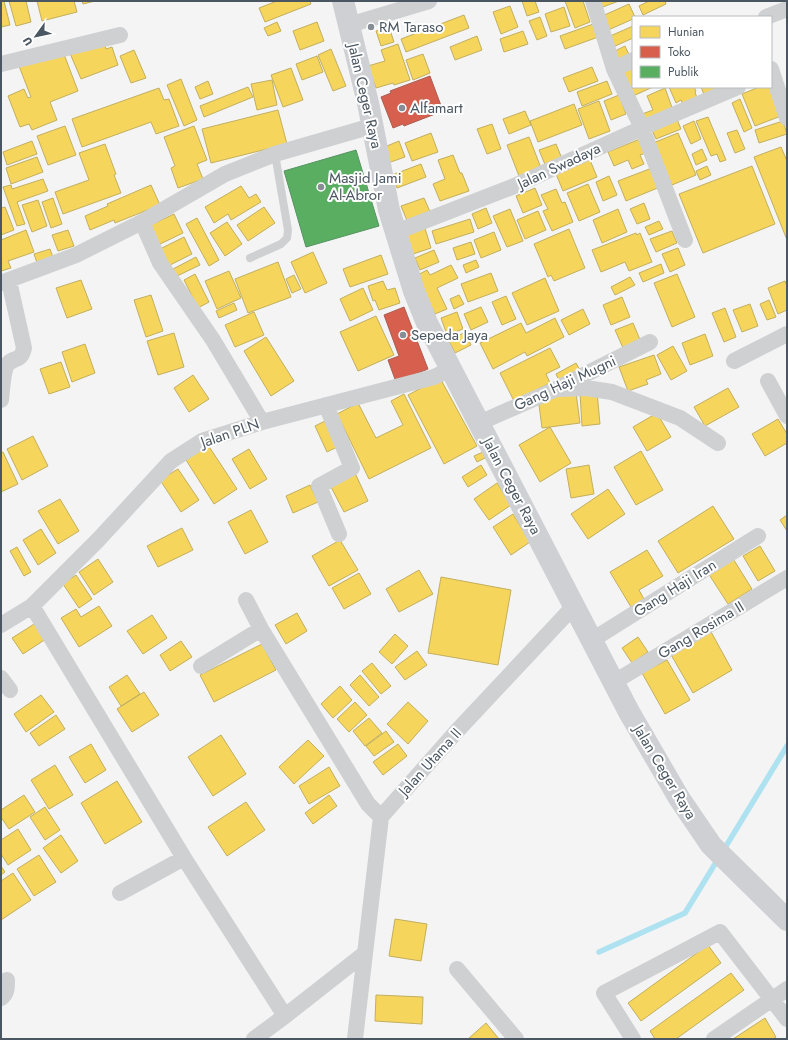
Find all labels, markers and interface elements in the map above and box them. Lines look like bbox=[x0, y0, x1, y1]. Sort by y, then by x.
north arrow bbox=[16, 16, 56, 56]
place label: RM Taraso bbox=[379, 16, 443, 38]
legend bbox=[632, 16, 772, 88]
marker: RM Taraso bbox=[366, 22, 376, 32]
text: Hunian bbox=[668, 23, 704, 41]
text: U bbox=[19, 34, 36, 49]
street label: Jalan Ceger Raya bbox=[342, 39, 388, 151]
text: Toko bbox=[668, 43, 691, 61]
text: Publik bbox=[668, 63, 699, 81]
place label: Alfamart bbox=[410, 97, 463, 119]
marker: Alfamart bbox=[397, 103, 407, 113]
street label: Jalan Swadaya bbox=[512, 137, 604, 196]
place label: Masjid Jami Al-Abror bbox=[329, 167, 402, 206]
marker: Masjid Jami Al-Abror bbox=[316, 182, 326, 192]
place label: Sepeda Jaya bbox=[411, 324, 488, 346]
marker: Sepeda Jaya bbox=[398, 330, 408, 340]
street label: Gang Haji Mugni bbox=[510, 350, 620, 416]
street label: Jalan PLN bbox=[196, 413, 262, 454]
street label: Jalan Ceger Raya bbox=[476, 432, 547, 538]
street label: Gang Haji Iran bbox=[629, 554, 721, 622]
street label: Gang Rosima II bbox=[654, 596, 748, 664]
street label: Jalan Ceger Raya bbox=[627, 719, 702, 824]
street label: Jalan Utama II bbox=[392, 723, 467, 802]

